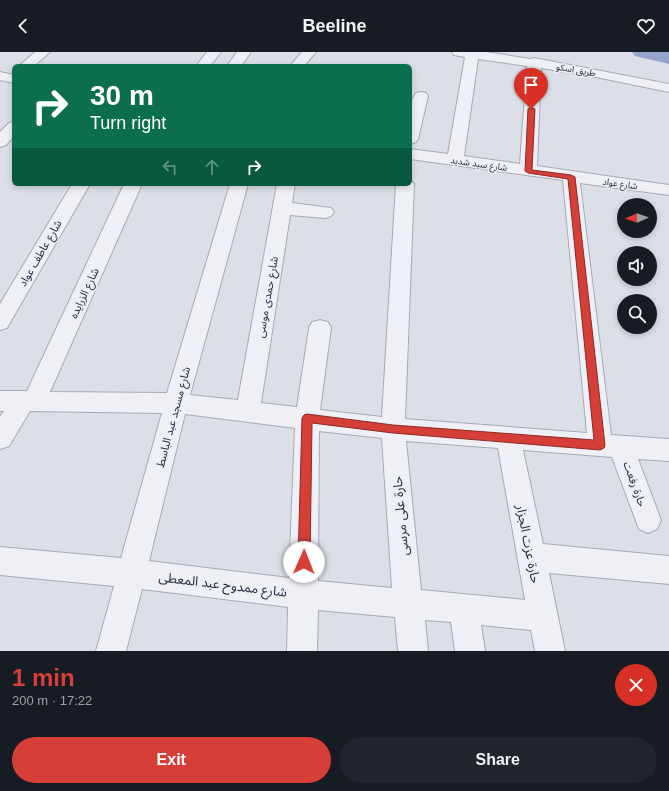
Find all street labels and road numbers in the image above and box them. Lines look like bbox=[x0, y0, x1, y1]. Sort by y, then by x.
street label: طريق اسكو bbox=[555, 62, 597, 79]
street label: شارع سيد شديد bbox=[450, 155, 508, 175]
street label: شارع عواد bbox=[602, 177, 638, 193]
street label: شارع عاطف عواد bbox=[16, 217, 66, 289]
street label: شارع حمدى موسى bbox=[254, 255, 282, 339]
street label: شارع الزرايده bbox=[67, 266, 103, 321]
street label: شارع مسجد عبد الباسط bbox=[154, 365, 194, 469]
street label: حارة رفعت bbox=[620, 460, 649, 509]
street label: حارة على مرسى bbox=[390, 475, 412, 556]
street label: حارة عزت الجزار bbox=[513, 502, 544, 585]
street label: شارع ممدوح عبد المعطى bbox=[158, 569, 288, 603]

